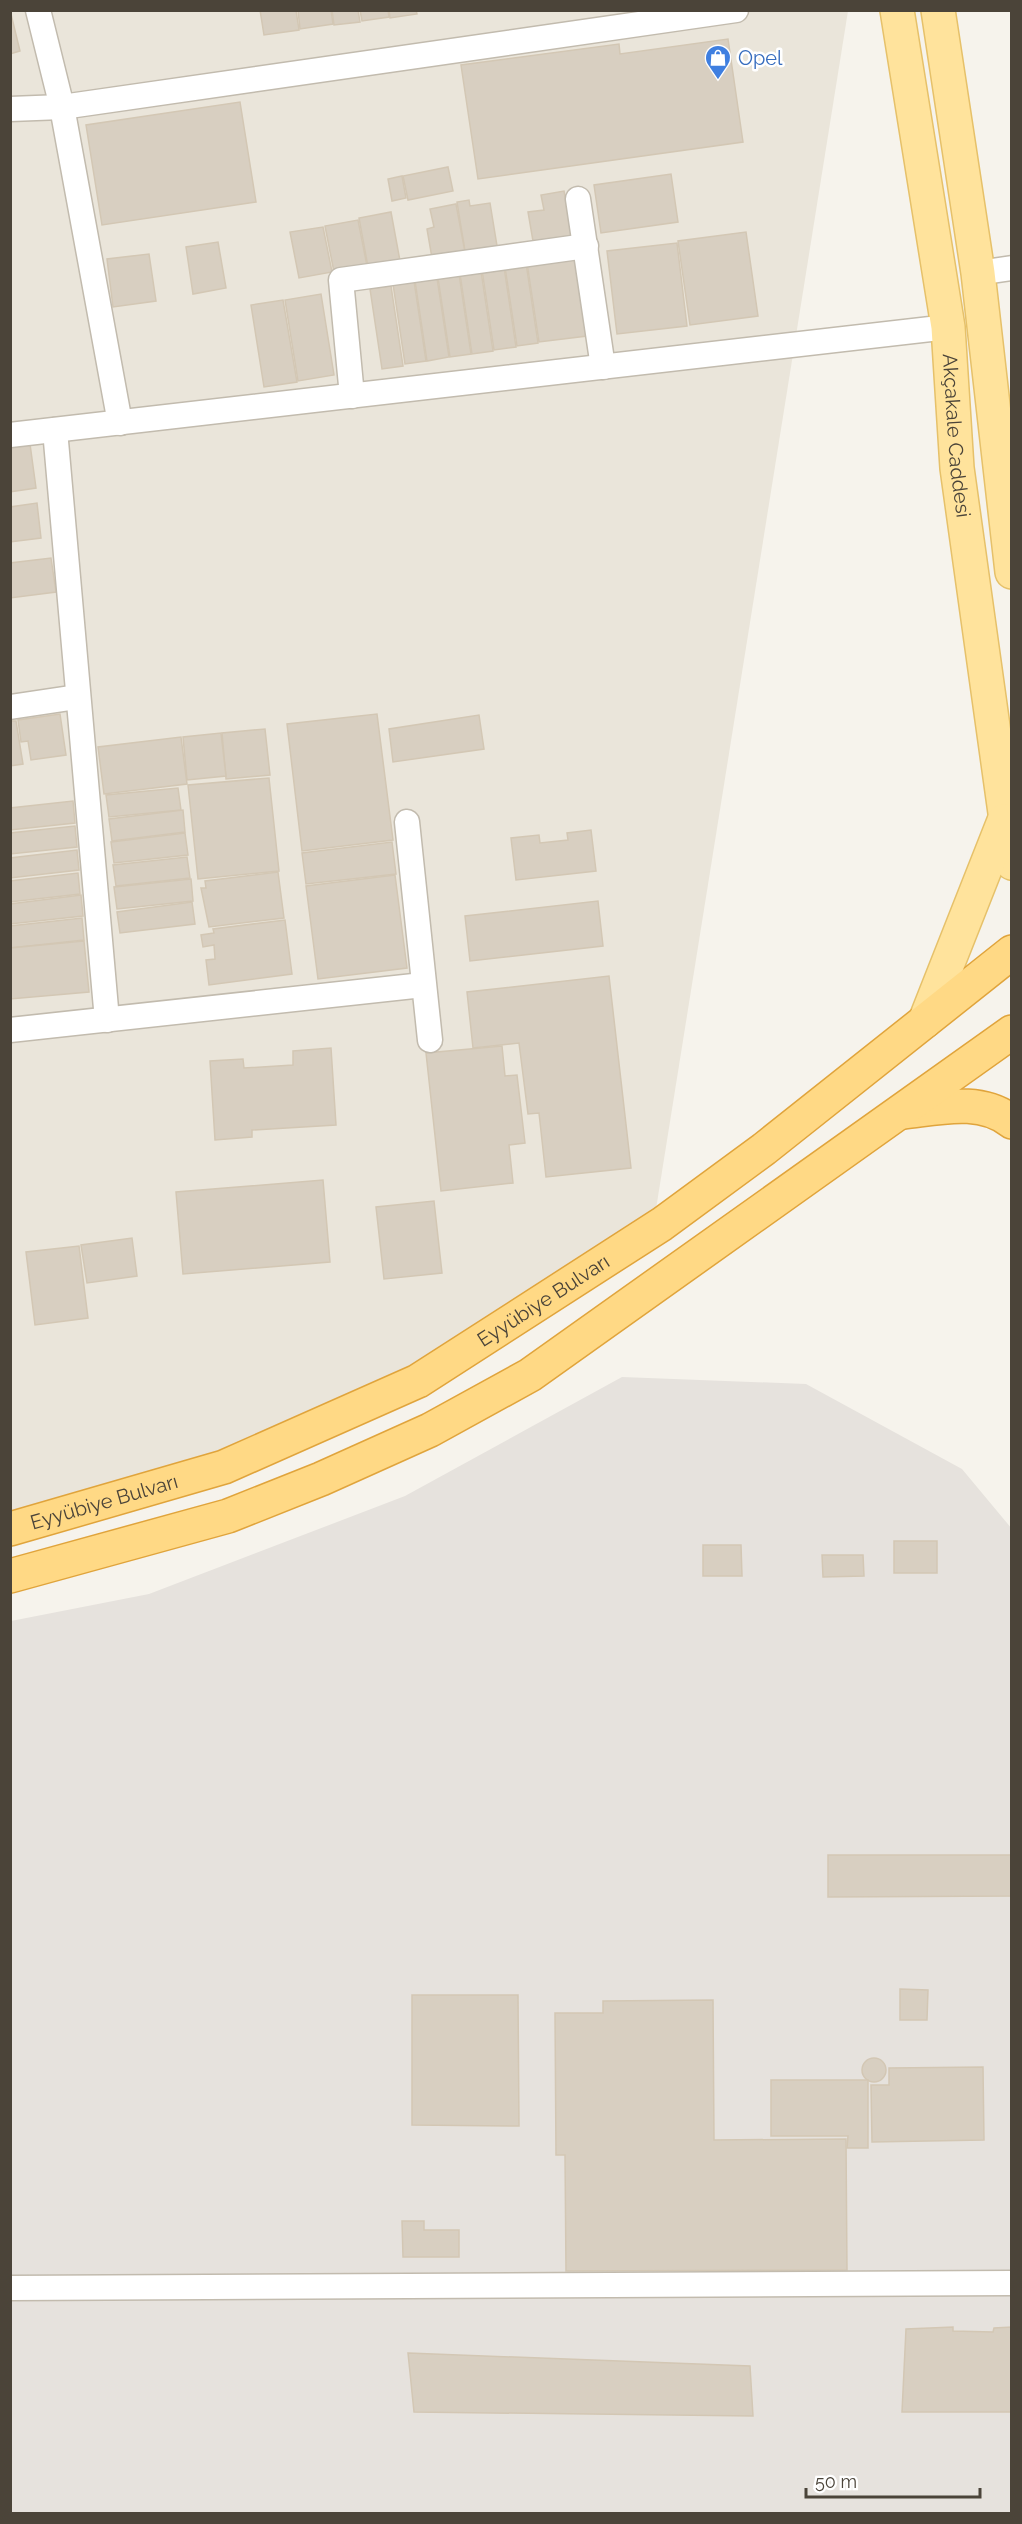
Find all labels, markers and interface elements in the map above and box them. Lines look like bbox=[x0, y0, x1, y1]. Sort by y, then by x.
shop icon: Opel bbox=[703, 43, 733, 81]
place label: Opel bbox=[738, 46, 783, 70]
street label: Akçakale Caddesi bbox=[938, 353, 976, 519]
street label: Eyyübiye Bulvarı bbox=[473, 1249, 614, 1352]
street label: Eyyübiye Bulvarı bbox=[28, 1469, 181, 1534]
scale bar bbox=[806, 2461, 980, 2499]
text: 50 m bbox=[815, 2471, 857, 2492]

